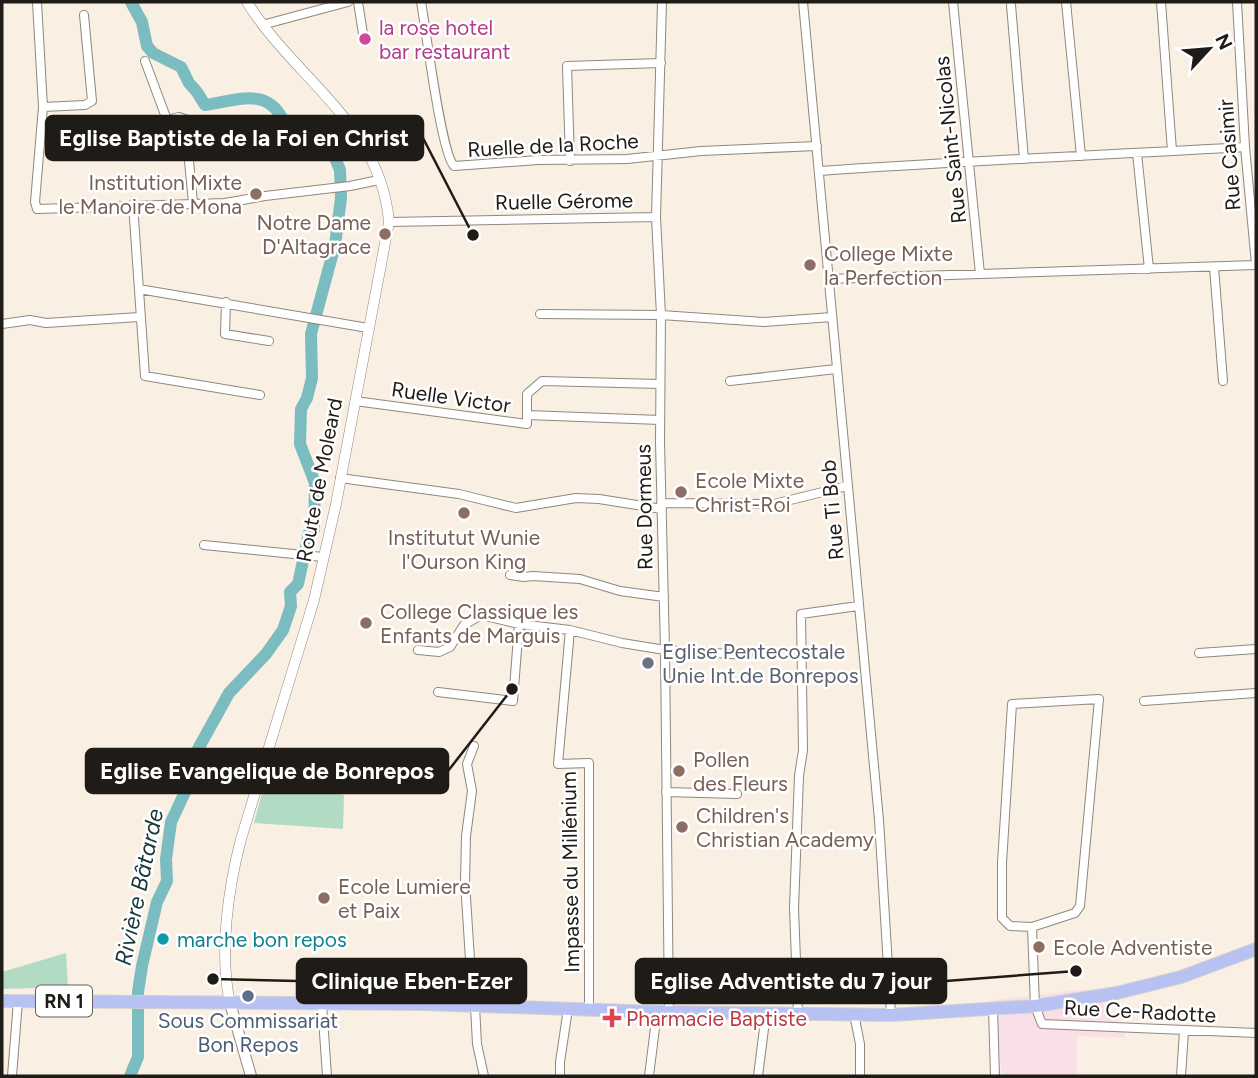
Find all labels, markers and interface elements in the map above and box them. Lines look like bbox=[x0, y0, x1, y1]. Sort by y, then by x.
north arrow bbox=[1174, 14, 1244, 84]
place label: la rose hotel bar restaurant bbox=[379, 15, 510, 64]
text: N bbox=[1210, 30, 1237, 53]
marker: la rose hotel bar restaurant bbox=[357, 31, 373, 47]
street label: Rue Saint-Nicolas bbox=[929, 55, 971, 225]
street label: Rue Casimir bbox=[1213, 98, 1245, 212]
callout: Eglise Baptiste de la Foi en Christ bbox=[46, 116, 423, 160]
text: Eglise Baptiste de la Foi en Christ bbox=[59, 124, 409, 152]
street label: Ruelle de la Roche bbox=[467, 128, 639, 162]
place label: Institution Mixte le Manoire de Mona bbox=[58, 170, 242, 219]
marker: Institution Mixte le Manoire de Mona bbox=[248, 186, 264, 202]
street label: Ruelle Gérome bbox=[495, 187, 633, 215]
place label: Notre Dame D'Altagrace bbox=[256, 210, 371, 259]
marker: Notre Dame D'Altagrace bbox=[377, 226, 393, 242]
place label: College Mixte la Perfection bbox=[824, 241, 953, 290]
marker: College Mixte la Perfection bbox=[802, 257, 818, 273]
street label: Ruelle Victor bbox=[390, 376, 512, 418]
street label: Route de Moleard bbox=[291, 396, 347, 564]
street label: Rue Dormeus bbox=[630, 444, 658, 570]
street label: Rue Ti Bob bbox=[815, 459, 849, 561]
place label: Ecole Mixte Christ-Roi bbox=[695, 468, 804, 517]
marker: Ecole Mixte Christ-Roi bbox=[673, 484, 689, 500]
marker: Institutut Wunie l'Ourson King bbox=[456, 505, 472, 521]
place label: Institutut Wunie l'Ourson King bbox=[388, 525, 540, 574]
place label: College Classique les Enfants de Marguis bbox=[380, 599, 578, 648]
marker: College Classique les Enfants de Marguis bbox=[358, 615, 374, 631]
place label: Eglise Pentecostale Unie Int.de Bonrepos bbox=[662, 639, 858, 688]
marker: Eglise Pentecostale Unie Int.de Bonrepos bbox=[640, 655, 656, 671]
place label: Pollen des Fleurs bbox=[693, 747, 788, 796]
callout: Eglise Evangelique de Bonrepos bbox=[86, 749, 448, 793]
text: Eglise Evangelique de Bonrepos bbox=[100, 757, 434, 785]
marker: Pollen des Fleurs bbox=[671, 763, 687, 779]
street label: Impasse du Millénium bbox=[556, 771, 584, 973]
place label: Children's Christian Academy bbox=[696, 803, 874, 852]
water label: Rivière Bâtarde bbox=[109, 806, 169, 968]
marker: Children's Christian Academy bbox=[674, 819, 690, 835]
place label: Ecole Lumiere et Paix bbox=[338, 874, 471, 923]
marker: Ecole Lumiere et Paix bbox=[316, 890, 332, 906]
place label: marche bon repos bbox=[177, 927, 347, 952]
marker: marche bon repos bbox=[155, 931, 171, 947]
place label: Ecole Adventiste bbox=[1053, 935, 1212, 960]
marker: Ecole Adventiste bbox=[1031, 939, 1047, 955]
callout: Clinique Eben-Ezer bbox=[297, 959, 526, 1003]
callout: Eglise Adventiste du 7 jour bbox=[636, 959, 946, 1003]
text: Clinique Eben-Ezer bbox=[312, 967, 513, 995]
text: Eglise Adventiste du 7 jour bbox=[650, 967, 932, 995]
road number: RN 1 bbox=[36, 986, 92, 1016]
marker: Sous Commissariat Bon Repos bbox=[240, 988, 256, 1004]
street label: Rue Ce-Radotte bbox=[1063, 995, 1217, 1027]
place label: Pharmacie Baptiste bbox=[626, 1006, 807, 1031]
place label: Sous Commissariat Bon Repos bbox=[158, 1008, 338, 1057]
marker: Pharmacie Baptiste bbox=[604, 1010, 620, 1026]

